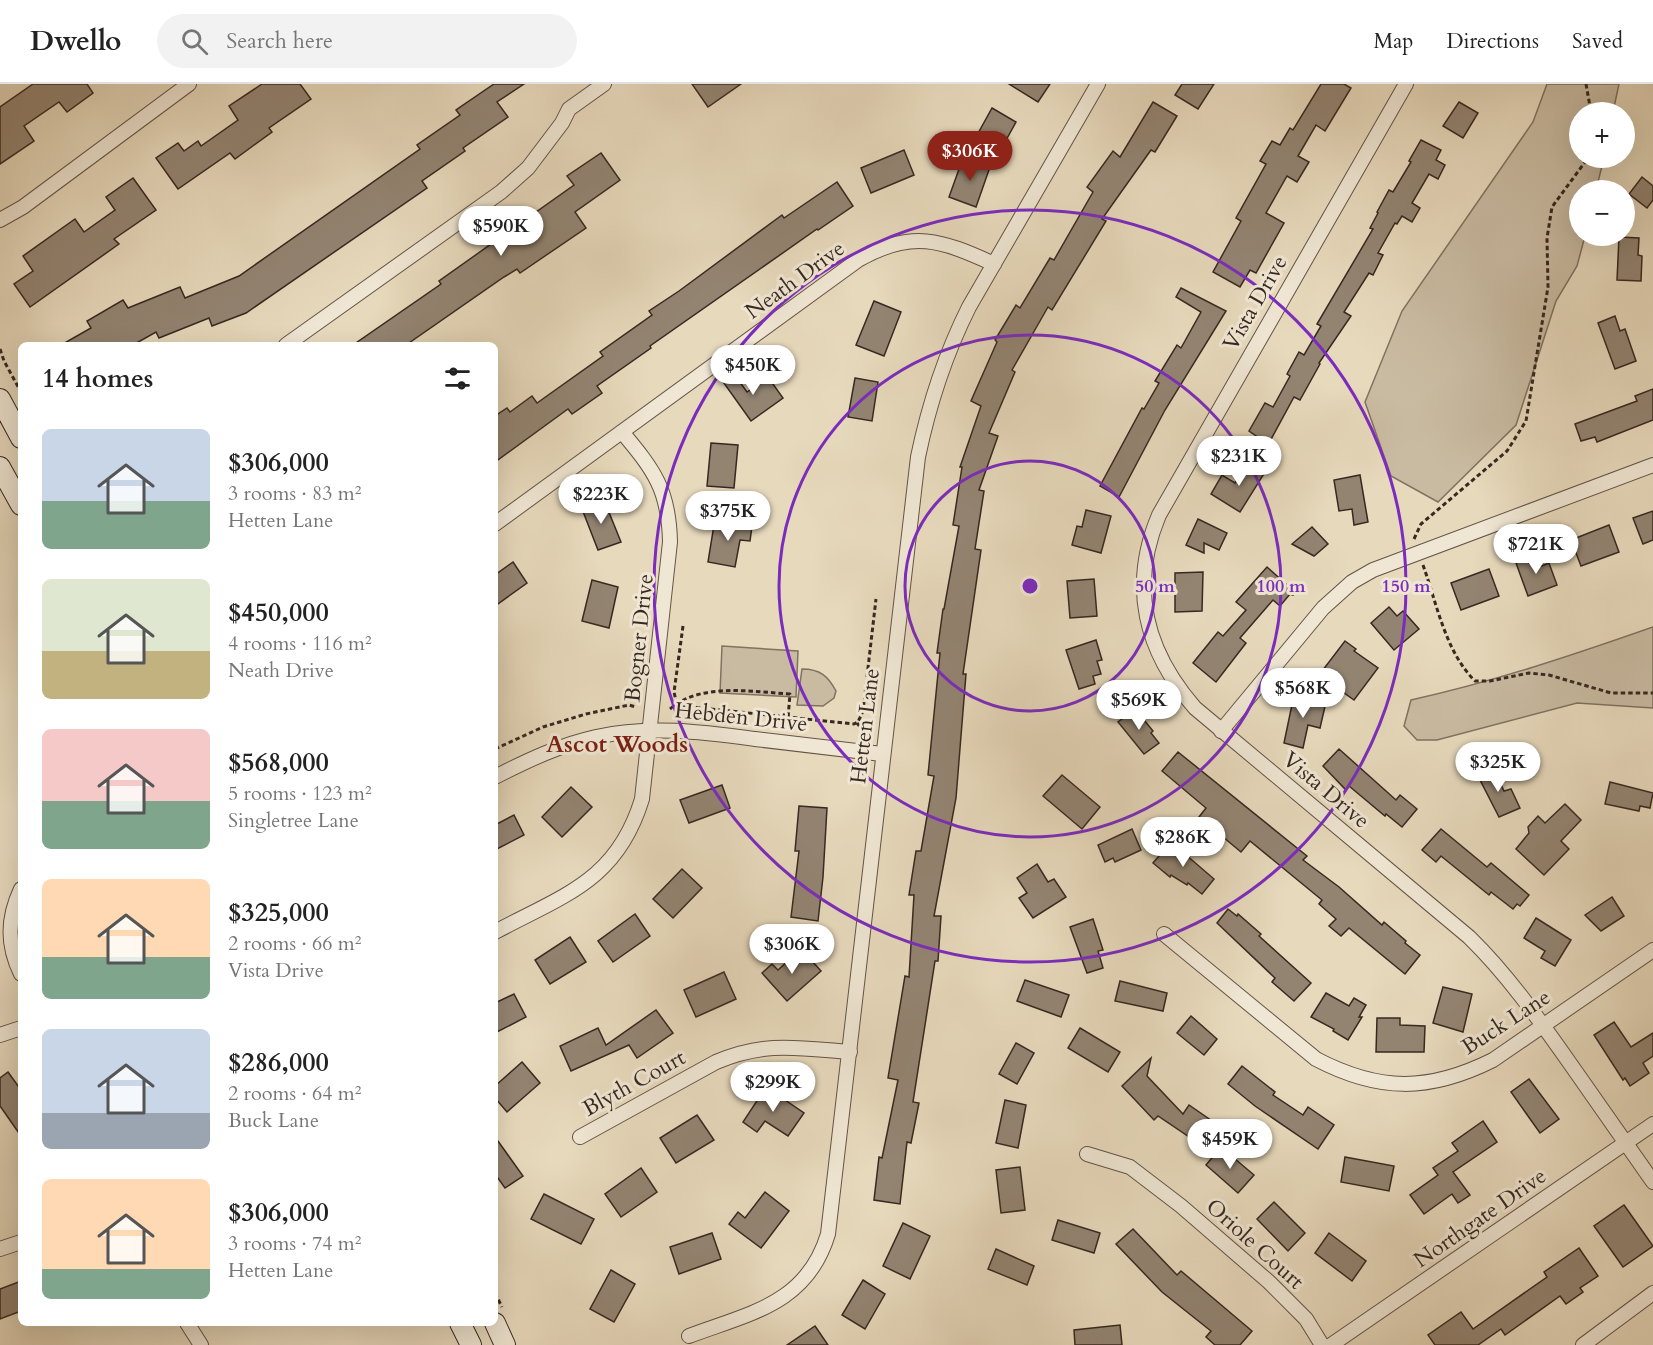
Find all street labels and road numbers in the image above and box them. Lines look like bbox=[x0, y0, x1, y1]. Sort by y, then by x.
street label: Neath Drive bbox=[739, 234, 851, 326]
street label: Vista Drive bbox=[1216, 250, 1294, 356]
street label: Bogner Drive bbox=[617, 572, 661, 704]
street label: Hetten Lane bbox=[843, 667, 887, 785]
street label: Hebden Drive bbox=[673, 695, 809, 739]
street label: Vista Drive bbox=[1276, 745, 1376, 835]
street label: Buck Lane bbox=[1456, 982, 1556, 1062]
street label: Blyth Court bbox=[577, 1042, 691, 1123]
street label: Northgate Drive bbox=[1408, 1161, 1552, 1275]
street label: Oriole Court bbox=[1199, 1192, 1311, 1296]

